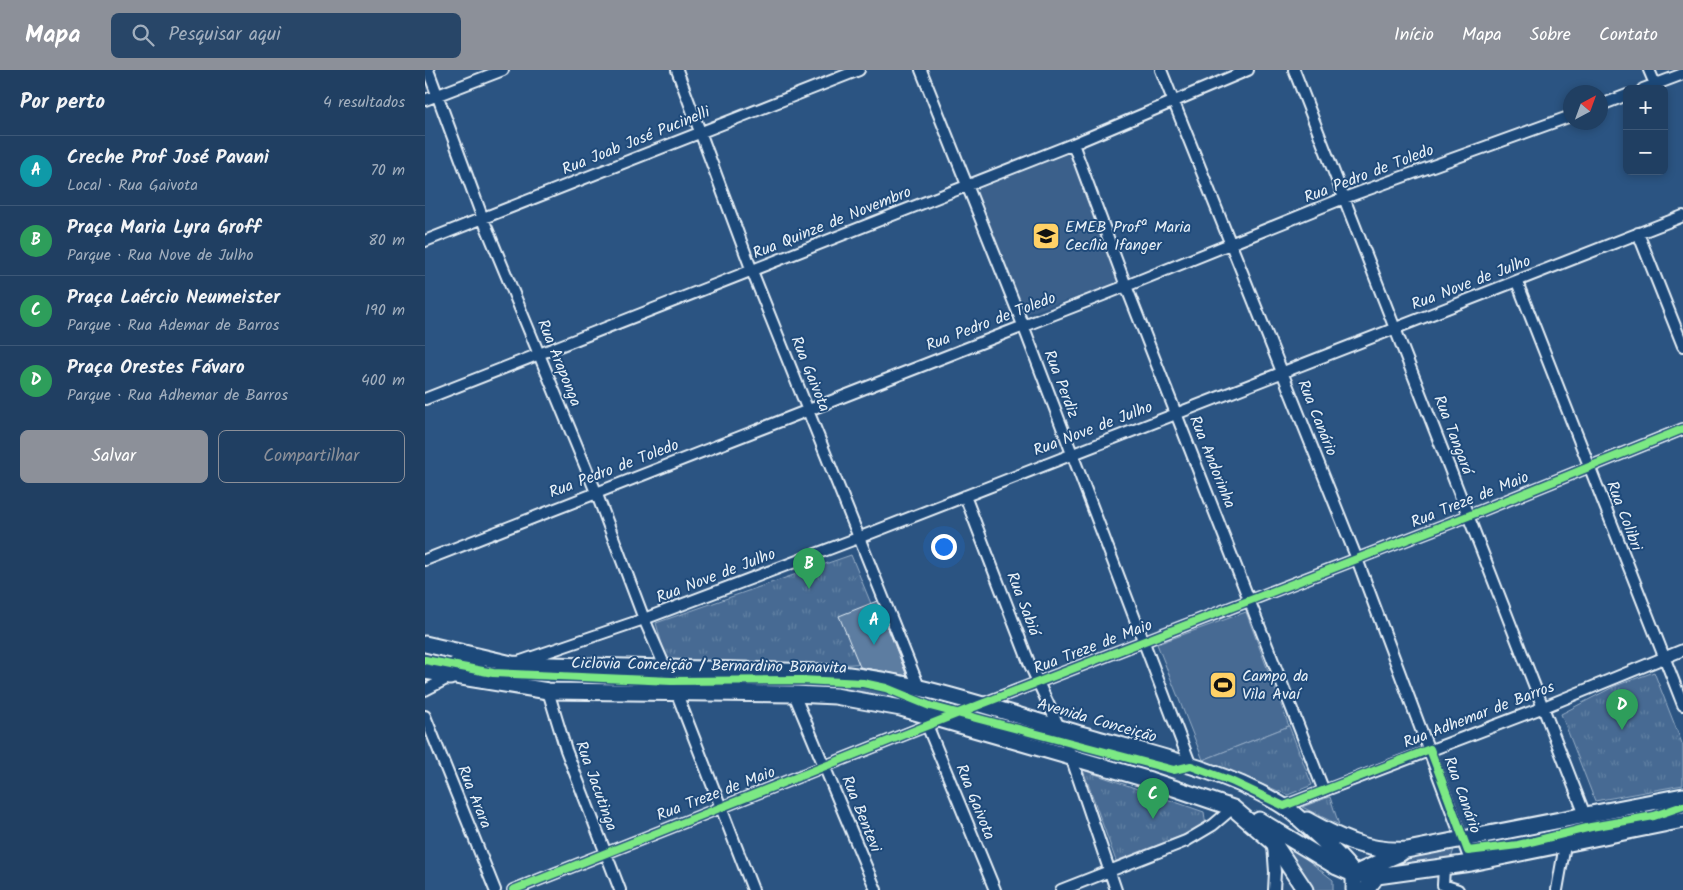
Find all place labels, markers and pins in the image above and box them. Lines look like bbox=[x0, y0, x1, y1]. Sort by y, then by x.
place label: EMEB Profª Maria Cecília Ifanger bbox=[1065, 215, 1191, 258]
school or university icon: EMEB Profª Maria Cecília Ifanger bbox=[1031, 221, 1061, 251]
pin: B bbox=[793, 548, 825, 589]
pin: A bbox=[858, 604, 890, 645]
place label: Campo da Vila Avaí bbox=[1242, 664, 1309, 707]
sports icon: Campo da Vila Avaí bbox=[1208, 670, 1238, 700]
pin: D bbox=[1606, 689, 1638, 730]
pin: C bbox=[1137, 778, 1169, 819]

